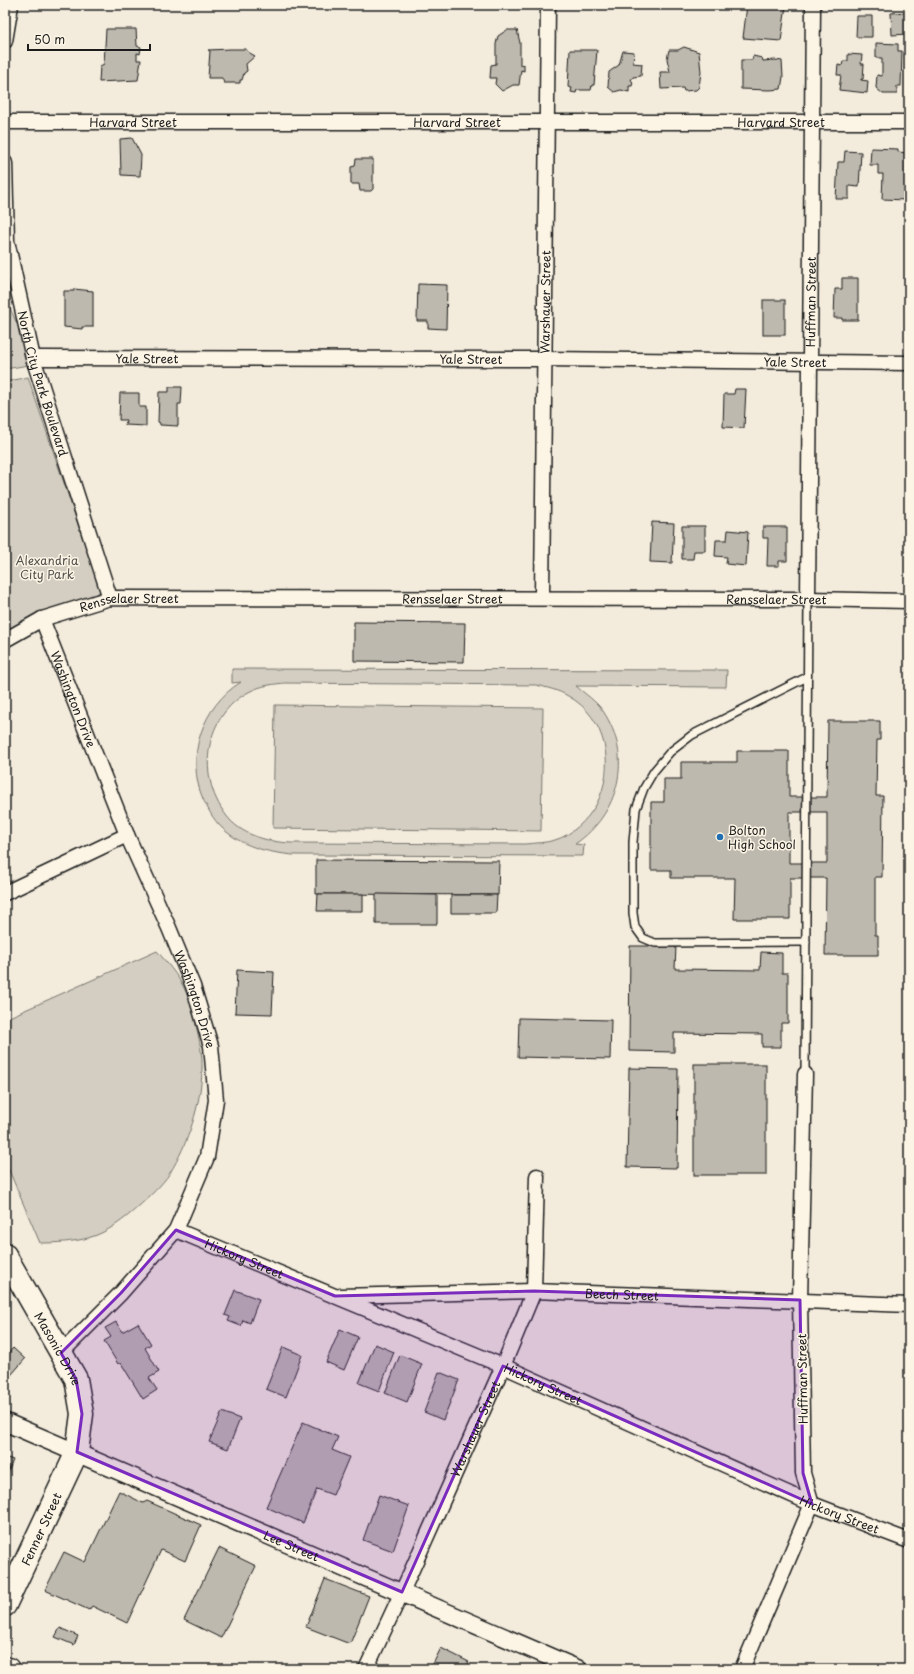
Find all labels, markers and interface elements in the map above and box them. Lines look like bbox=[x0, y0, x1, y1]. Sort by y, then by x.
scale bar bbox=[28, 26, 150, 52]
text: 50 m bbox=[34, 30, 65, 48]
street label: Harvard Street bbox=[89, 113, 177, 131]
street label: Harvard Street bbox=[413, 113, 501, 131]
street label: Harvard Street bbox=[737, 113, 825, 131]
street label: Warshauer Street bbox=[535, 250, 555, 354]
street label: Huffman Street bbox=[801, 256, 820, 347]
street label: North City Park Boulevard bbox=[14, 309, 73, 459]
street label: Yale Street bbox=[115, 349, 179, 367]
street label: Yale Street bbox=[439, 350, 503, 368]
street label: Yale Street bbox=[763, 352, 827, 371]
park label: Alexandria City Park bbox=[16, 551, 79, 583]
street label: Rensselaer Street bbox=[77, 589, 179, 616]
street label: Rensselaer Street bbox=[402, 589, 503, 608]
street label: Rensselaer Street bbox=[726, 590, 827, 608]
street label: Washington Drive bbox=[46, 648, 101, 750]
place label: Bolton High School bbox=[728, 821, 796, 853]
marker: Bolton High School bbox=[715, 832, 725, 842]
street label: Washington Drive bbox=[170, 947, 220, 1050]
street label: Hickory Street bbox=[202, 1234, 287, 1283]
street label: Beech Street bbox=[585, 1284, 659, 1305]
street label: Masonic Drive bbox=[30, 1308, 86, 1387]
street label: Huffman Street bbox=[792, 1333, 812, 1424]
street label: Hickory Street bbox=[501, 1359, 585, 1409]
street label: Warshauer Street bbox=[446, 1378, 504, 1480]
street label: Fenner Street bbox=[16, 1489, 66, 1568]
street label: Hickory Street bbox=[797, 1491, 882, 1538]
street label: Lee Street bbox=[261, 1526, 322, 1565]

